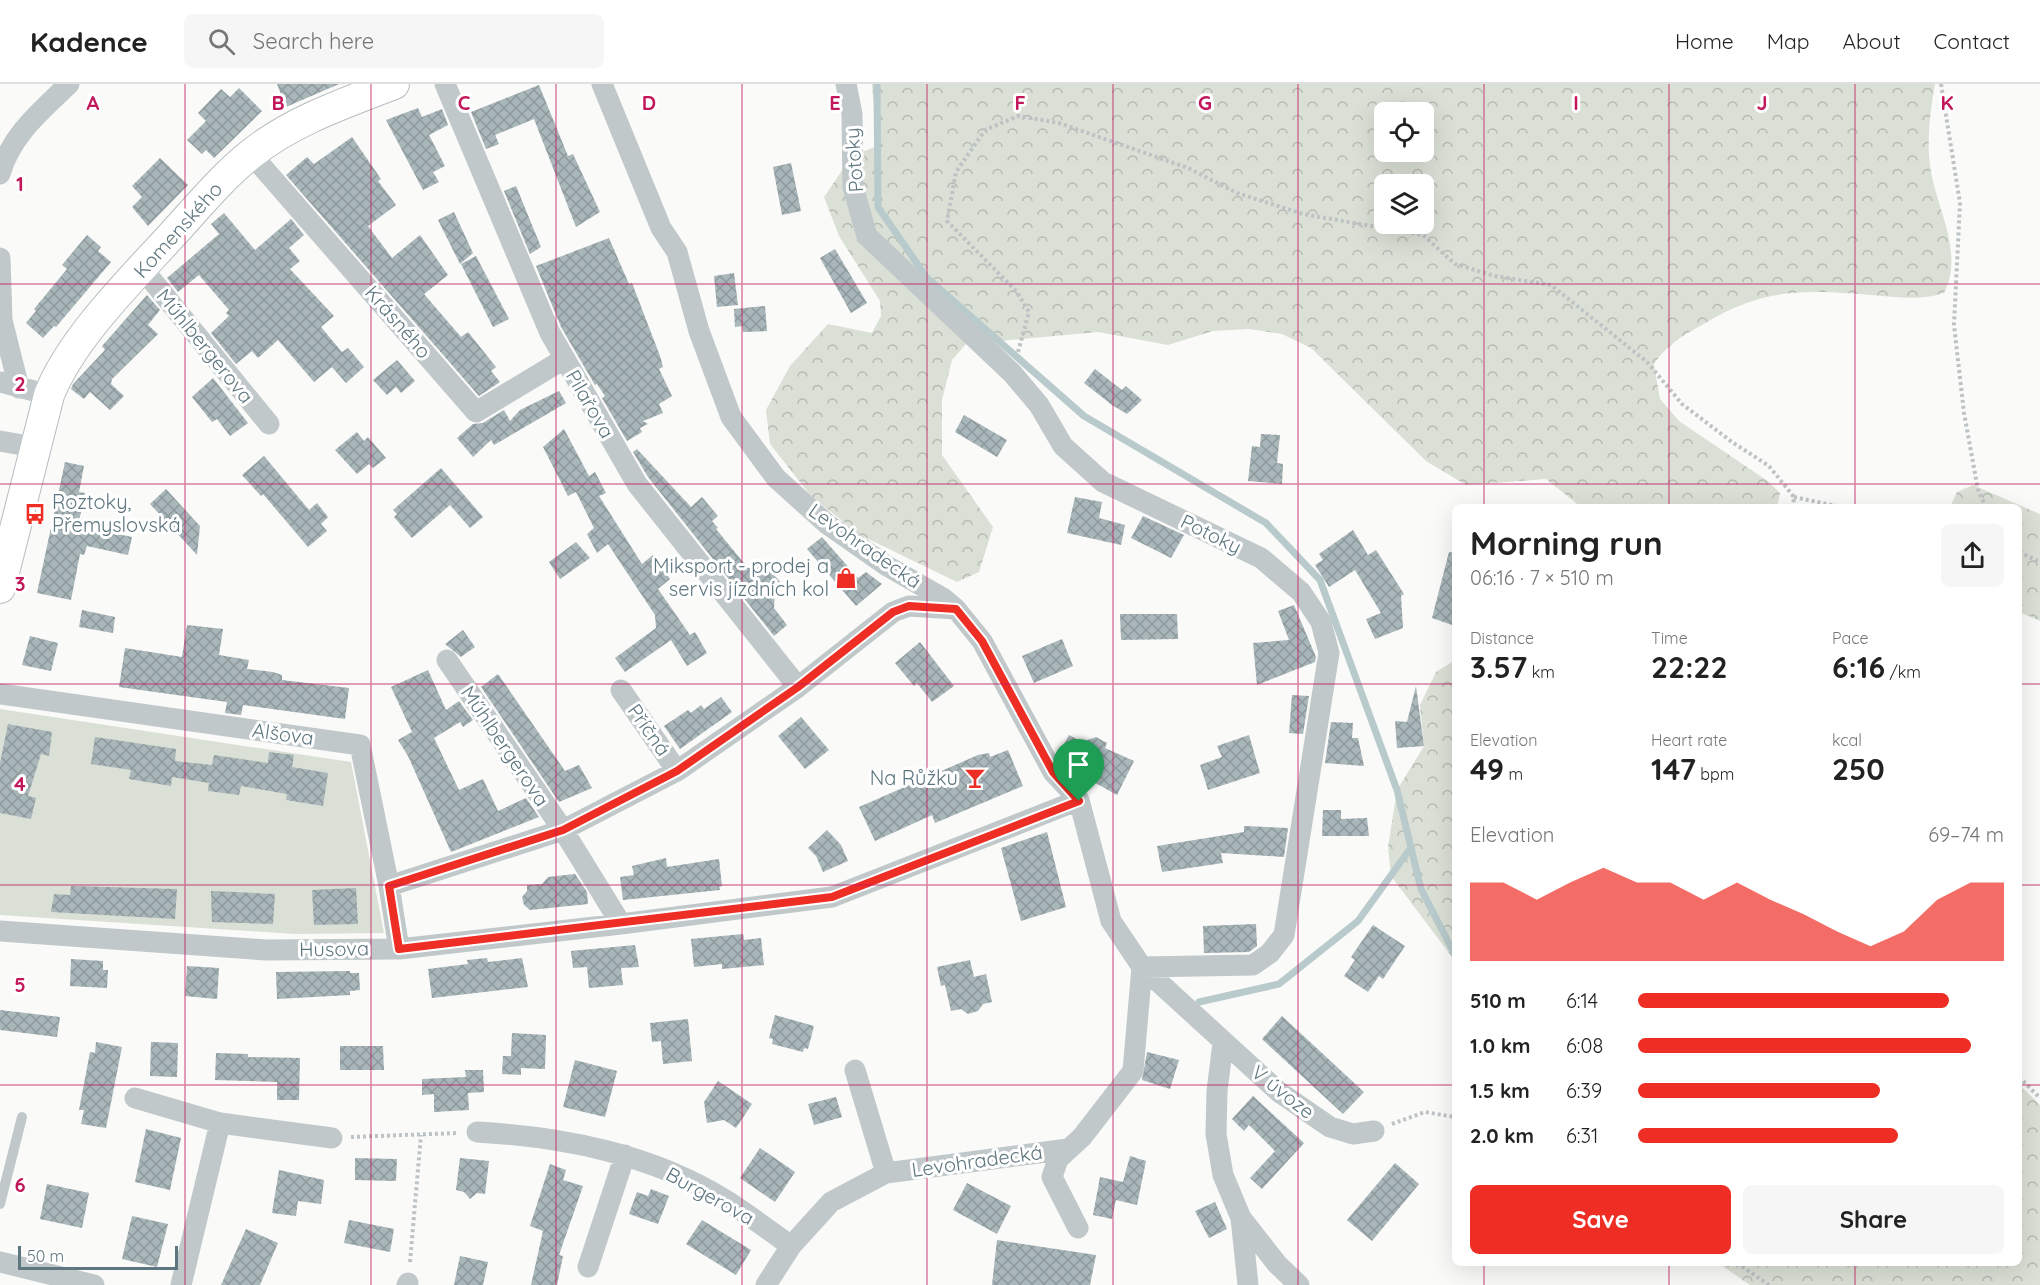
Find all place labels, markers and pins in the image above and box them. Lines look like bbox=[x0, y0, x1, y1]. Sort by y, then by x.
place label: Roztoky, Přemyslovská bbox=[52, 489, 181, 537]
bus stop icon: Roztoky, Přemyslovská bbox=[23, 502, 47, 526]
place label: Miksport - prodej a servis jízdních kol bbox=[653, 553, 829, 601]
shop icon: Miksport - prodej a servis jízdních kol bbox=[834, 566, 858, 590]
pin bbox=[1053, 739, 1104, 801]
place label: Na Růžku bbox=[870, 765, 958, 790]
bar icon: Na Růžku bbox=[963, 766, 987, 790]

